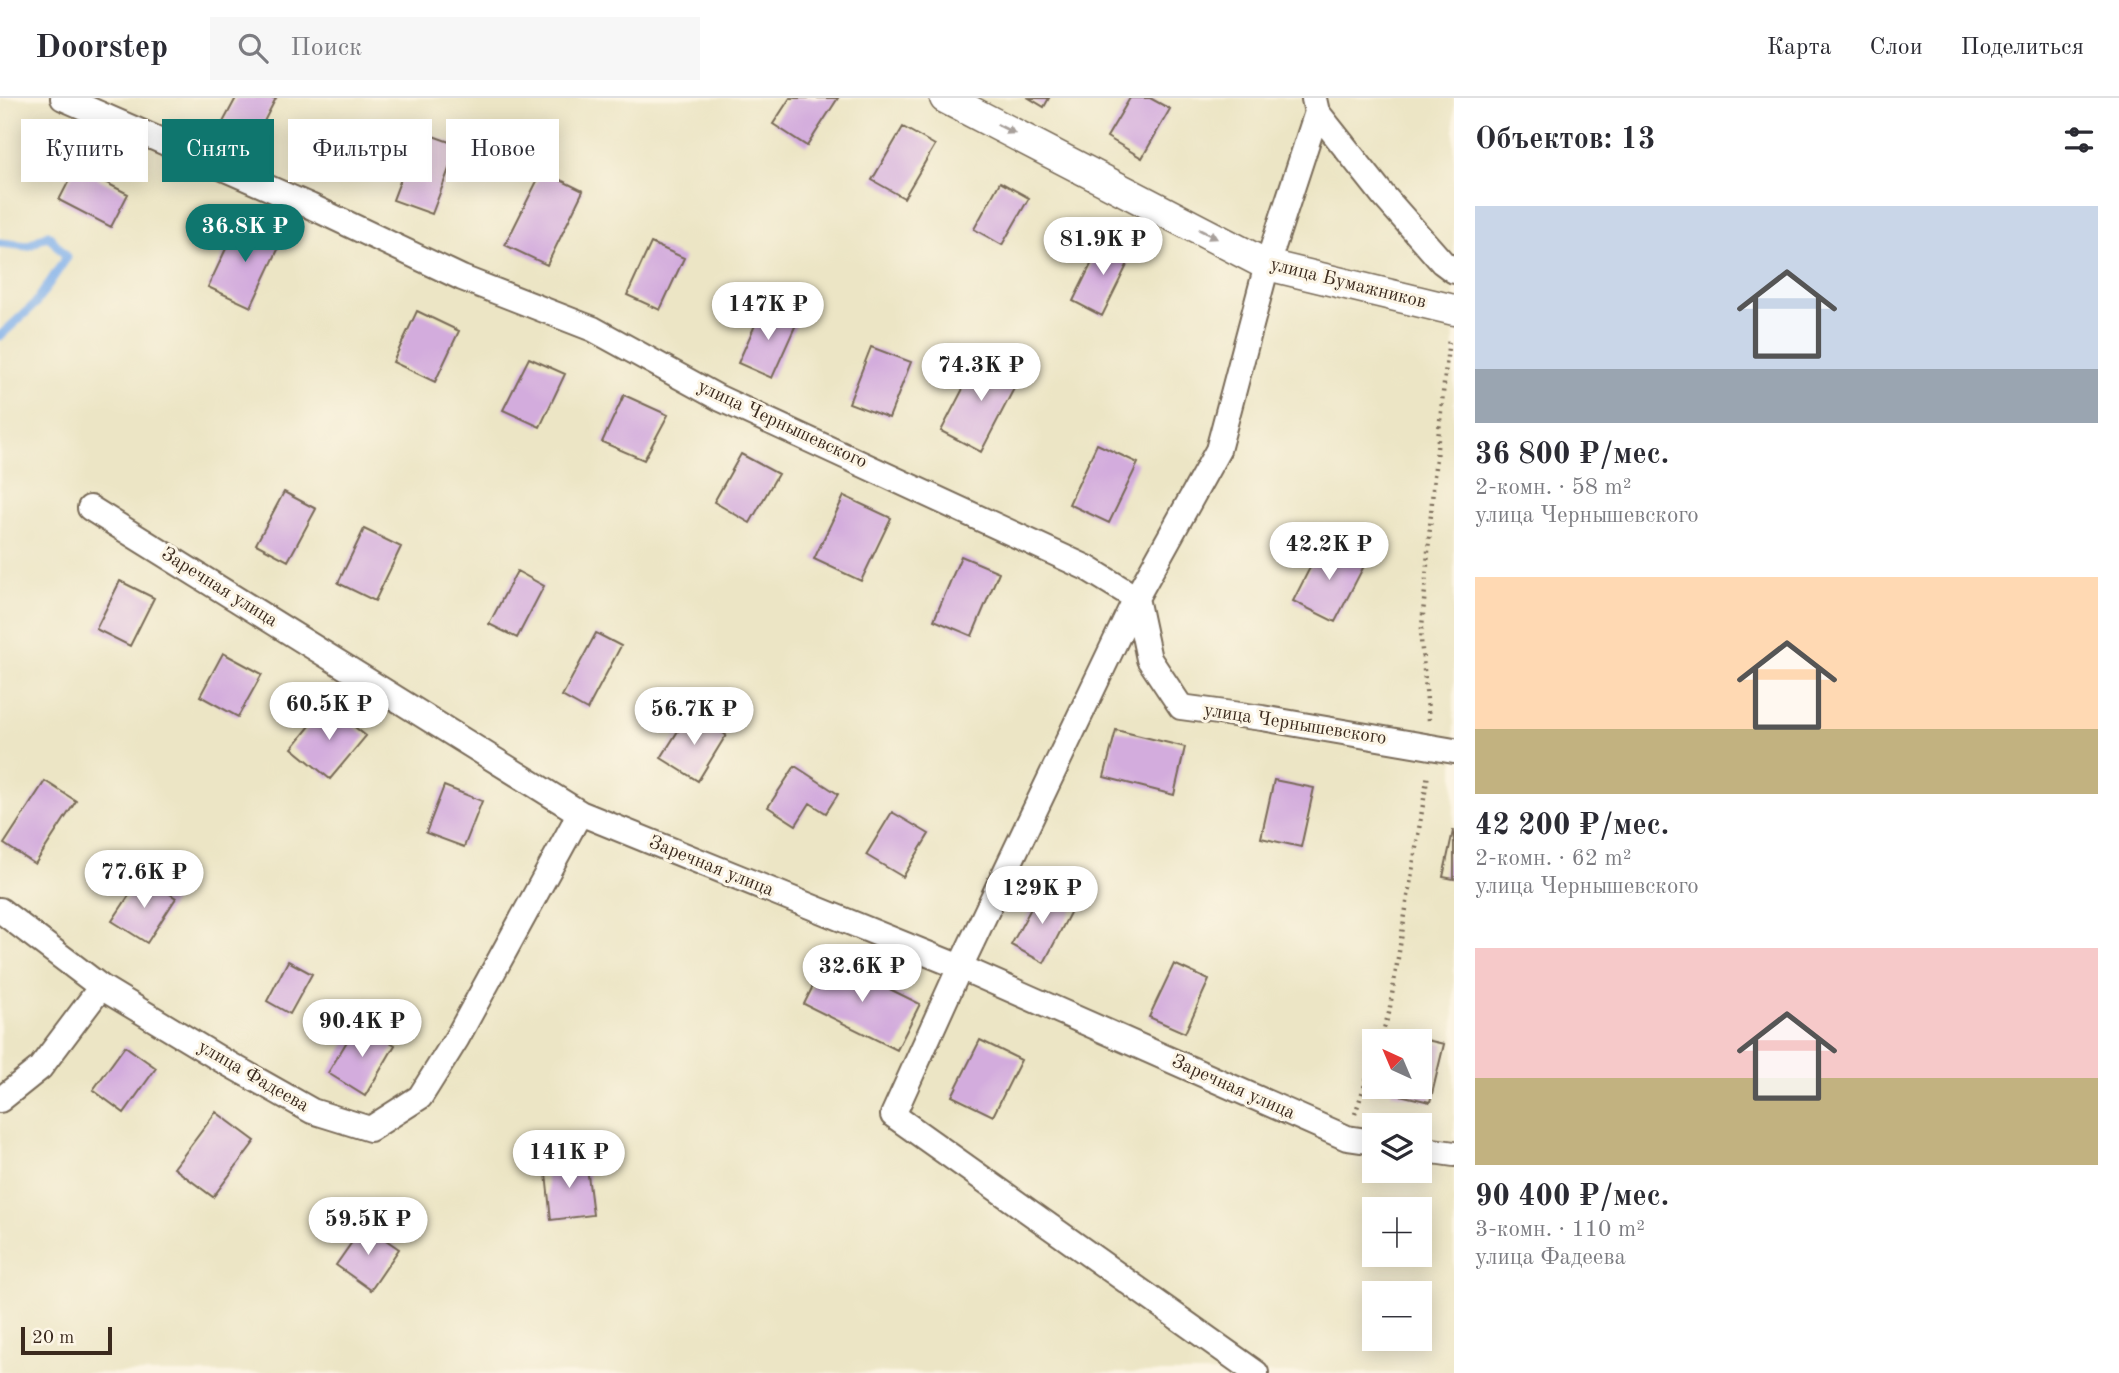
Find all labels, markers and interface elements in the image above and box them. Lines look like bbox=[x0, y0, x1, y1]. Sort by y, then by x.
search box bbox=[210, 17, 700, 80]
icon: search bbox=[234, 29, 272, 67]
text: Doorstep bbox=[35, 32, 168, 65]
text: Поиск bbox=[290, 35, 362, 61]
text: Карта bbox=[1767, 36, 1832, 60]
text: Слои bbox=[1870, 36, 1923, 60]
text: Поделиться bbox=[1961, 36, 2084, 60]
chip: Купить bbox=[21, 119, 148, 182]
chip: Снять bbox=[162, 119, 274, 182]
chip: Фильтры bbox=[288, 119, 432, 182]
chip: Новое bbox=[446, 119, 559, 182]
icon: filters bbox=[2060, 121, 2098, 159]
one-way arrow bbox=[996, 124, 1016, 135]
text: Объектов: 13 bbox=[1475, 125, 1655, 155]
pin: 36.8K ₽ bbox=[180, 204, 310, 264]
text: 36.8K ₽ bbox=[202, 215, 288, 238]
pin: 81.9K ₽ bbox=[1038, 218, 1168, 277]
text: 81.9K ₽ bbox=[1060, 228, 1146, 251]
one-way arrow bbox=[1198, 228, 1218, 240]
icon: home bbox=[1724, 251, 1850, 377]
street label: улица Бумажников bbox=[1268, 255, 1428, 313]
pin: 147K ₽ bbox=[711, 282, 825, 342]
text: 147K ₽ bbox=[728, 293, 808, 316]
pin: 74.3K ₽ bbox=[916, 344, 1046, 403]
text: 74.3K ₽ bbox=[938, 354, 1024, 377]
street label: улица Чернышевского bbox=[694, 377, 870, 473]
text: 36 800 ₽/мес. bbox=[1475, 440, 1669, 470]
text: 2-комн. · 58 m² bbox=[1475, 476, 1632, 499]
text: улица Чернышевского bbox=[1475, 504, 1699, 527]
pin: 42.2K ₽ bbox=[1264, 522, 1394, 582]
text: 42.2K ₽ bbox=[1286, 533, 1372, 556]
street label: Заречная улица bbox=[158, 545, 281, 632]
icon: home bbox=[1724, 622, 1850, 748]
pin: 60.5K ₽ bbox=[264, 682, 394, 742]
pin: 56.7K ₽ bbox=[629, 688, 759, 747]
text: 60.5K ₽ bbox=[286, 693, 372, 716]
text: 56.7K ₽ bbox=[651, 698, 737, 721]
street label: улица Чернышевского bbox=[1202, 701, 1388, 749]
text: 42 200 ₽/мес. bbox=[1475, 811, 1669, 841]
street label: Заречная улица bbox=[646, 833, 777, 901]
text: 2-комн. · 62 m² bbox=[1475, 847, 1632, 870]
pin: 77.6K ₽ bbox=[79, 850, 209, 910]
text: 77.6K ₽ bbox=[101, 861, 187, 884]
pin: 129K ₽ bbox=[985, 866, 1099, 926]
text: улица Чернышевского bbox=[1475, 875, 1699, 898]
text: 129K ₽ bbox=[1002, 877, 1082, 900]
pin: 32.6K ₽ bbox=[797, 944, 927, 1004]
text: 32.6K ₽ bbox=[819, 955, 905, 978]
icon: home bbox=[1724, 993, 1850, 1119]
pin: 90.4K ₽ bbox=[297, 1000, 427, 1059]
text: 90.4K ₽ bbox=[319, 1010, 405, 1033]
north arrow bbox=[1362, 1029, 1432, 1099]
map controls bbox=[1362, 1029, 1432, 1351]
street label: улица Фадеева bbox=[194, 1038, 312, 1117]
street label: Заречная улица bbox=[1168, 1052, 1298, 1124]
button: layers bbox=[1362, 1113, 1432, 1183]
pin: 141K ₽ bbox=[512, 1130, 626, 1190]
text: 141K ₽ bbox=[529, 1141, 609, 1164]
text: 90 400 ₽/мес. bbox=[1475, 1182, 1669, 1212]
button: + bbox=[1362, 1197, 1432, 1267]
pin: 59.5K ₽ bbox=[303, 1198, 433, 1257]
text: 59.5K ₽ bbox=[325, 1208, 411, 1231]
text: 3-комн. · 110 m² bbox=[1475, 1218, 1645, 1241]
text: улица Фадеева bbox=[1475, 1246, 1626, 1269]
button: − bbox=[1362, 1281, 1432, 1351]
scale bar bbox=[21, 1324, 112, 1356]
text: 20 m bbox=[32, 1329, 74, 1348]

